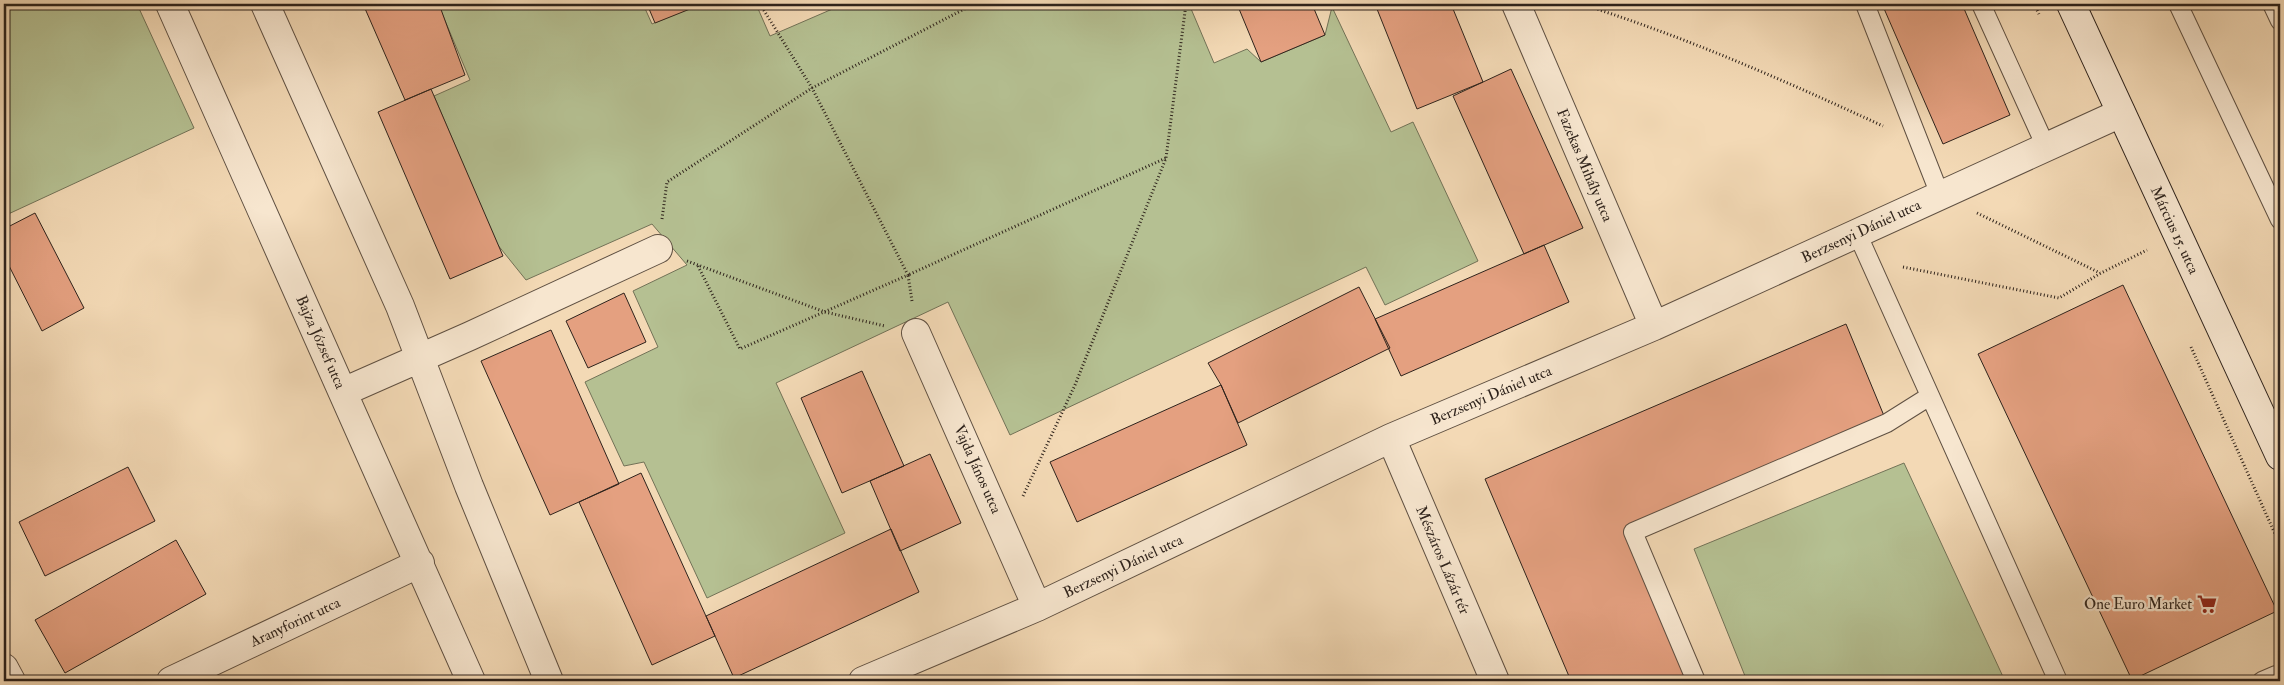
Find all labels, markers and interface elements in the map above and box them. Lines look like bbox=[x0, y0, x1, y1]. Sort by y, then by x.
street label: Fazekas Mihály utca bbox=[1552, 106, 1617, 225]
street label: Március 15. utca bbox=[2146, 183, 2204, 278]
street label: Berzsenyi Dániel utca bbox=[1798, 195, 1925, 267]
street label: Bajza József utca bbox=[291, 292, 350, 393]
street label: Berzsenyi Dániel utca bbox=[1428, 361, 1555, 430]
street label: Vajda János utca bbox=[949, 422, 1006, 518]
street label: Mészáros Lázár tér bbox=[1411, 503, 1474, 618]
street label: Berzsenyi Dániel utca bbox=[1060, 530, 1187, 602]
street label: Aranyforint utca bbox=[246, 593, 344, 652]
supermarket icon: One Euro Market bbox=[2196, 593, 2218, 615]
place label: One Euro Market bbox=[2084, 595, 2192, 614]

